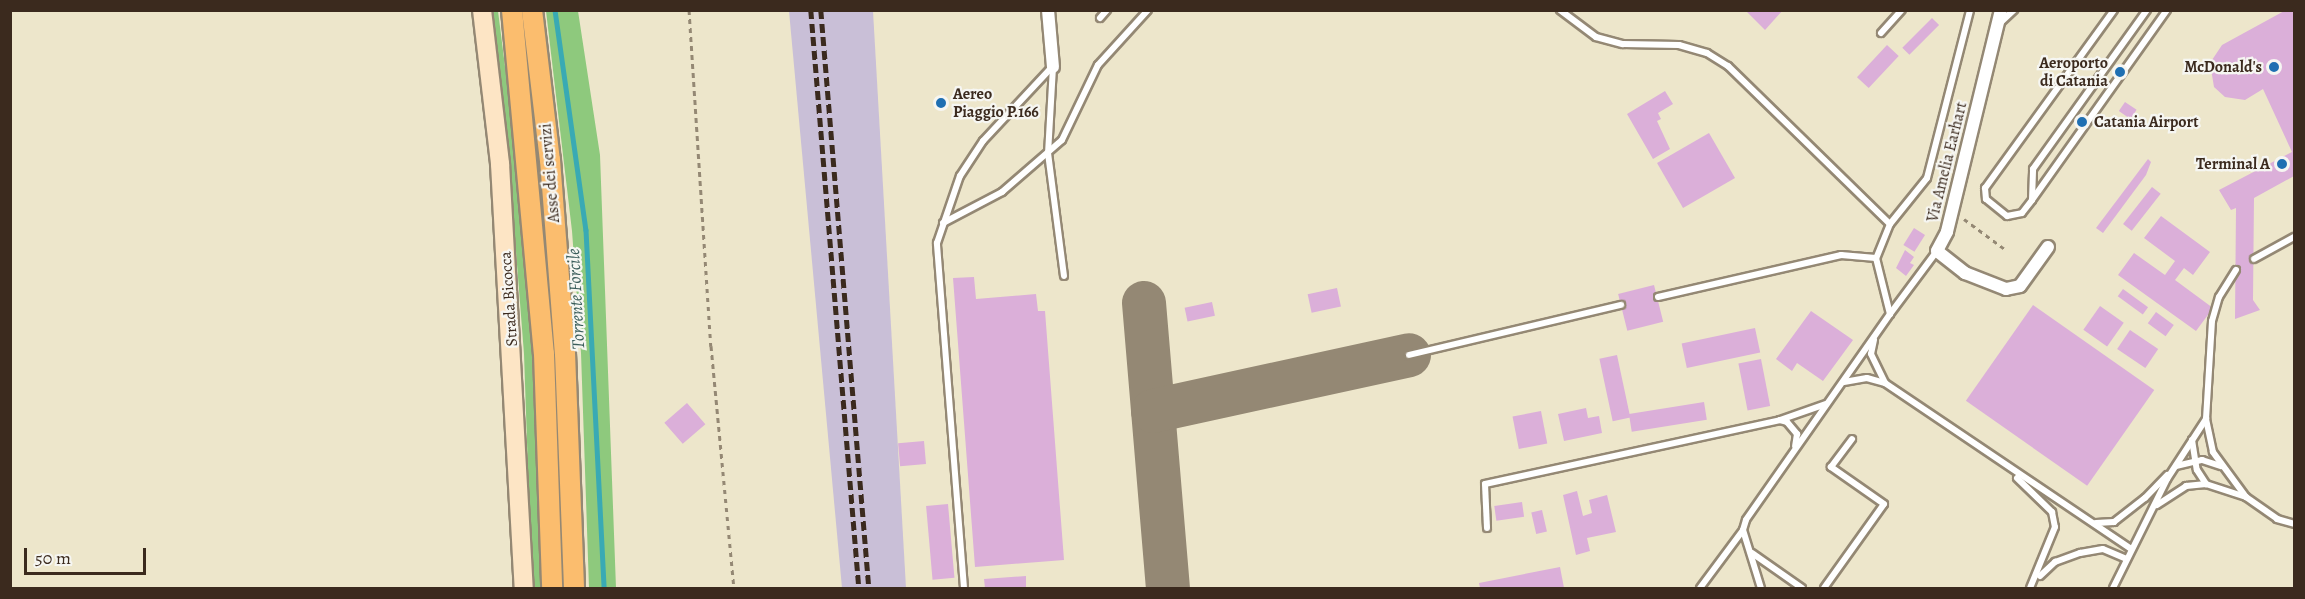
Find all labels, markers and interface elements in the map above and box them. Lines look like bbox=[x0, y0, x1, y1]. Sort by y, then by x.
place label: Aeroporto di Catania bbox=[2039, 53, 2108, 91]
place label: McDonald's bbox=[2184, 57, 2262, 77]
marker: McDonald's bbox=[2267, 60, 2281, 74]
marker: Aeroporto di Catania bbox=[2113, 65, 2127, 79]
place label: Aereo Piaggio P.166 bbox=[953, 84, 1039, 122]
marker: Aereo Piaggio P.166 bbox=[934, 96, 948, 110]
street label: Via Amelia Earhart bbox=[1923, 100, 1971, 224]
place label: Catania Airport bbox=[2094, 112, 2198, 132]
marker: Catania Airport bbox=[2075, 115, 2089, 129]
street label: Asse dei servizi bbox=[536, 123, 564, 223]
place label: Terminal A bbox=[2196, 154, 2270, 174]
marker: Terminal A bbox=[2275, 157, 2289, 171]
water label: Torrente Forcile bbox=[563, 248, 589, 350]
street label: Strada Bicocca bbox=[496, 251, 522, 347]
scale bar bbox=[27, 536, 148, 574]
text: 50 m bbox=[35, 546, 71, 570]

